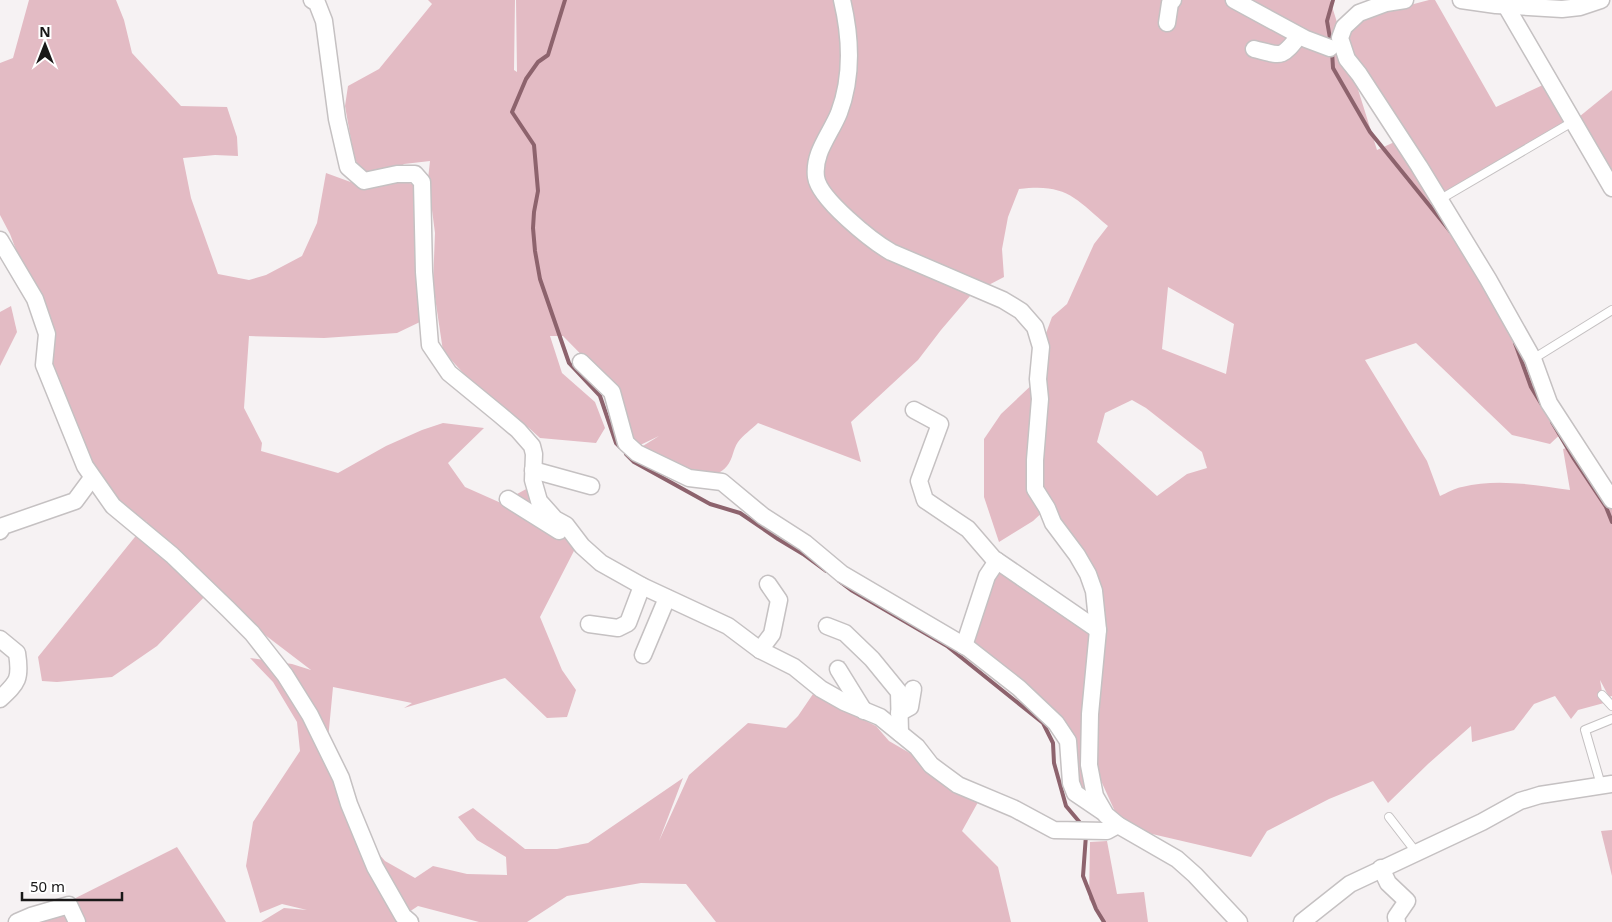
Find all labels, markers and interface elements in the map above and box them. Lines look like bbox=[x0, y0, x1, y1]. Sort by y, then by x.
north arrow bbox=[20, 20, 70, 70]
text: N bbox=[39, 22, 51, 41]
scale bar bbox=[22, 870, 122, 902]
text: 50 m bbox=[30, 876, 65, 896]

